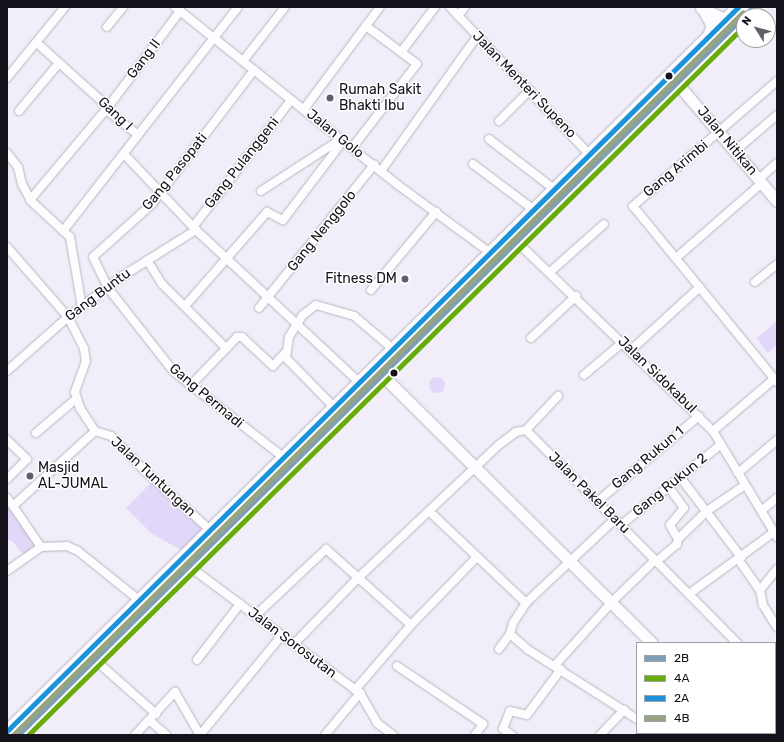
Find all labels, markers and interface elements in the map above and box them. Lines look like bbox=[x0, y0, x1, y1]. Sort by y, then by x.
north arrow bbox=[736, 8, 776, 48]
text: N bbox=[739, 14, 754, 28]
street label: Jalan Menteri Supeno bbox=[469, 28, 579, 142]
street label: Gang II bbox=[124, 36, 164, 82]
unlabelled marker bbox=[664, 71, 674, 81]
place label: Rumah Sakit Bhakti Ibu bbox=[339, 82, 421, 114]
marker: Rumah Sakit Bhakti Ibu bbox=[324, 92, 336, 104]
street label: Gang I bbox=[94, 94, 136, 134]
street label: Jalan Nitikan bbox=[693, 103, 761, 179]
street label: Jalan Golo bbox=[303, 106, 367, 162]
street label: Gang Pulanggeni bbox=[201, 114, 283, 212]
street label: Gang Pasopati bbox=[139, 130, 211, 214]
street label: Gang Arimbi bbox=[640, 137, 712, 201]
street label: Gang Nenggolo bbox=[284, 187, 360, 275]
street label: Gang Buntu bbox=[62, 265, 134, 325]
place label: Fitness DM bbox=[325, 271, 397, 287]
marker: Fitness DM bbox=[400, 274, 410, 284]
street label: Jalan Sidokabul bbox=[614, 333, 700, 417]
street label: Gang Permadi bbox=[166, 360, 246, 432]
unlabelled marker bbox=[389, 368, 399, 378]
street label: Gang Rukun 1 bbox=[609, 423, 687, 493]
street label: Jalan Tuntungan bbox=[107, 433, 199, 521]
street label: Jalan Pakel Baru bbox=[545, 449, 633, 537]
street label: Gang Rukun 2 bbox=[629, 450, 711, 520]
place label: Masjid AL-JUMAL bbox=[38, 460, 108, 492]
marker: Masjid AL-JUMAL bbox=[25, 471, 35, 481]
street label: Jalan Sorosutan bbox=[244, 604, 340, 682]
legend bbox=[636, 642, 776, 734]
text: 2B bbox=[674, 651, 689, 665]
text: 4A bbox=[674, 671, 690, 685]
text: 2A bbox=[674, 691, 689, 705]
text: 4B bbox=[674, 711, 689, 725]

